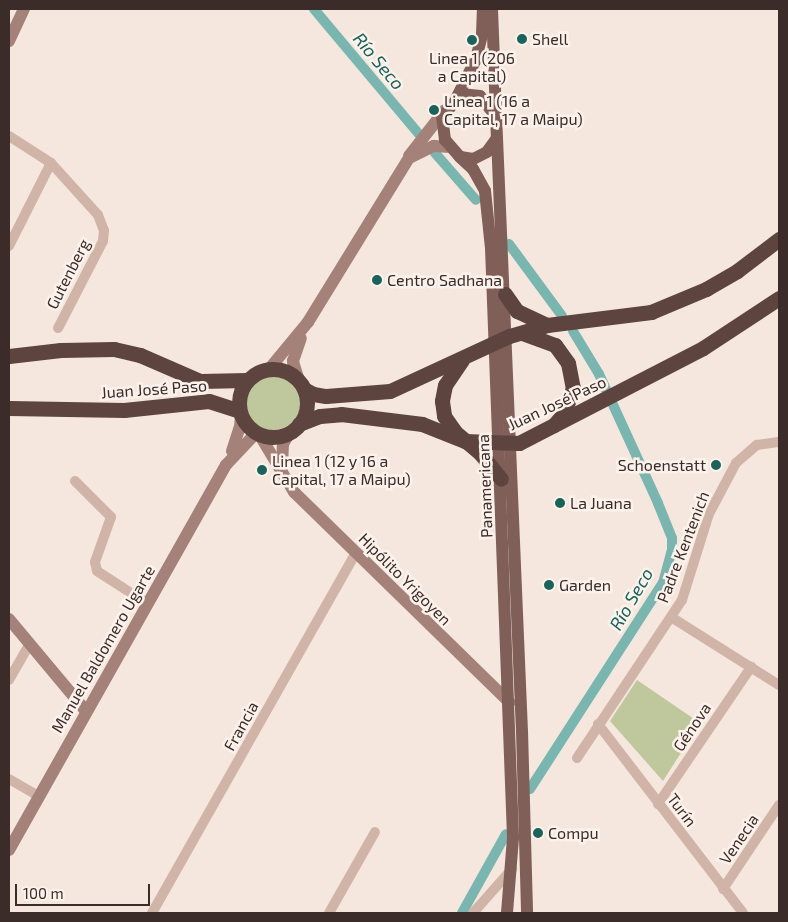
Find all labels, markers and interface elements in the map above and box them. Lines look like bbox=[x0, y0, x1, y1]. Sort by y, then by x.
water label: Río Seco bbox=[349, 28, 409, 94]
place label: Shell bbox=[532, 29, 568, 49]
marker: Shell bbox=[516, 33, 528, 45]
marker: Linea 1 (206 a Capital) bbox=[466, 34, 478, 46]
place label: Linea 1 (206 a Capital) bbox=[429, 48, 515, 86]
place label: Linea 1 (16 a Capital, 17 a Maipu) bbox=[444, 91, 583, 129]
marker: Linea 1 (16 a Capital, 17 a Maipu) bbox=[428, 104, 440, 116]
street label: Gutenberg bbox=[42, 236, 94, 312]
place label: Centro Sadhana bbox=[387, 270, 502, 290]
marker: Centro Sadhana bbox=[371, 274, 383, 286]
street label: Juan José Paso bbox=[505, 372, 609, 434]
street label: Juan José Paso bbox=[100, 376, 208, 402]
street label: Panamericana bbox=[474, 434, 496, 538]
place label: Linea 1 (12 y 16 a Capital, 17 a Maipu) bbox=[272, 451, 411, 489]
place label: Schoenstatt bbox=[618, 455, 706, 475]
marker: Schoenstatt bbox=[710, 459, 722, 471]
marker: Linea 1 (12 y 16 a Capital, 17 a Maipu) bbox=[256, 464, 268, 476]
street label: Padre Kentenich bbox=[653, 489, 713, 605]
place label: La Juana bbox=[570, 493, 632, 513]
marker: La Juana bbox=[554, 497, 566, 509]
street label: Hipólito Yrigoyen bbox=[355, 529, 455, 629]
street label: Manuel Baldomero Ugarte bbox=[47, 562, 159, 736]
water label: Río Seco bbox=[605, 564, 657, 634]
place label: Garden bbox=[559, 575, 611, 595]
marker: Garden bbox=[543, 579, 555, 591]
street label: Francia bbox=[220, 698, 262, 754]
street label: Génova bbox=[669, 699, 715, 755]
street label: Turín bbox=[663, 790, 701, 830]
street label: Venecia bbox=[715, 810, 763, 868]
place label: Compu bbox=[548, 823, 599, 843]
marker: Compu bbox=[532, 827, 544, 839]
scale bar bbox=[18, 874, 152, 906]
text: 100 m bbox=[23, 884, 64, 902]

